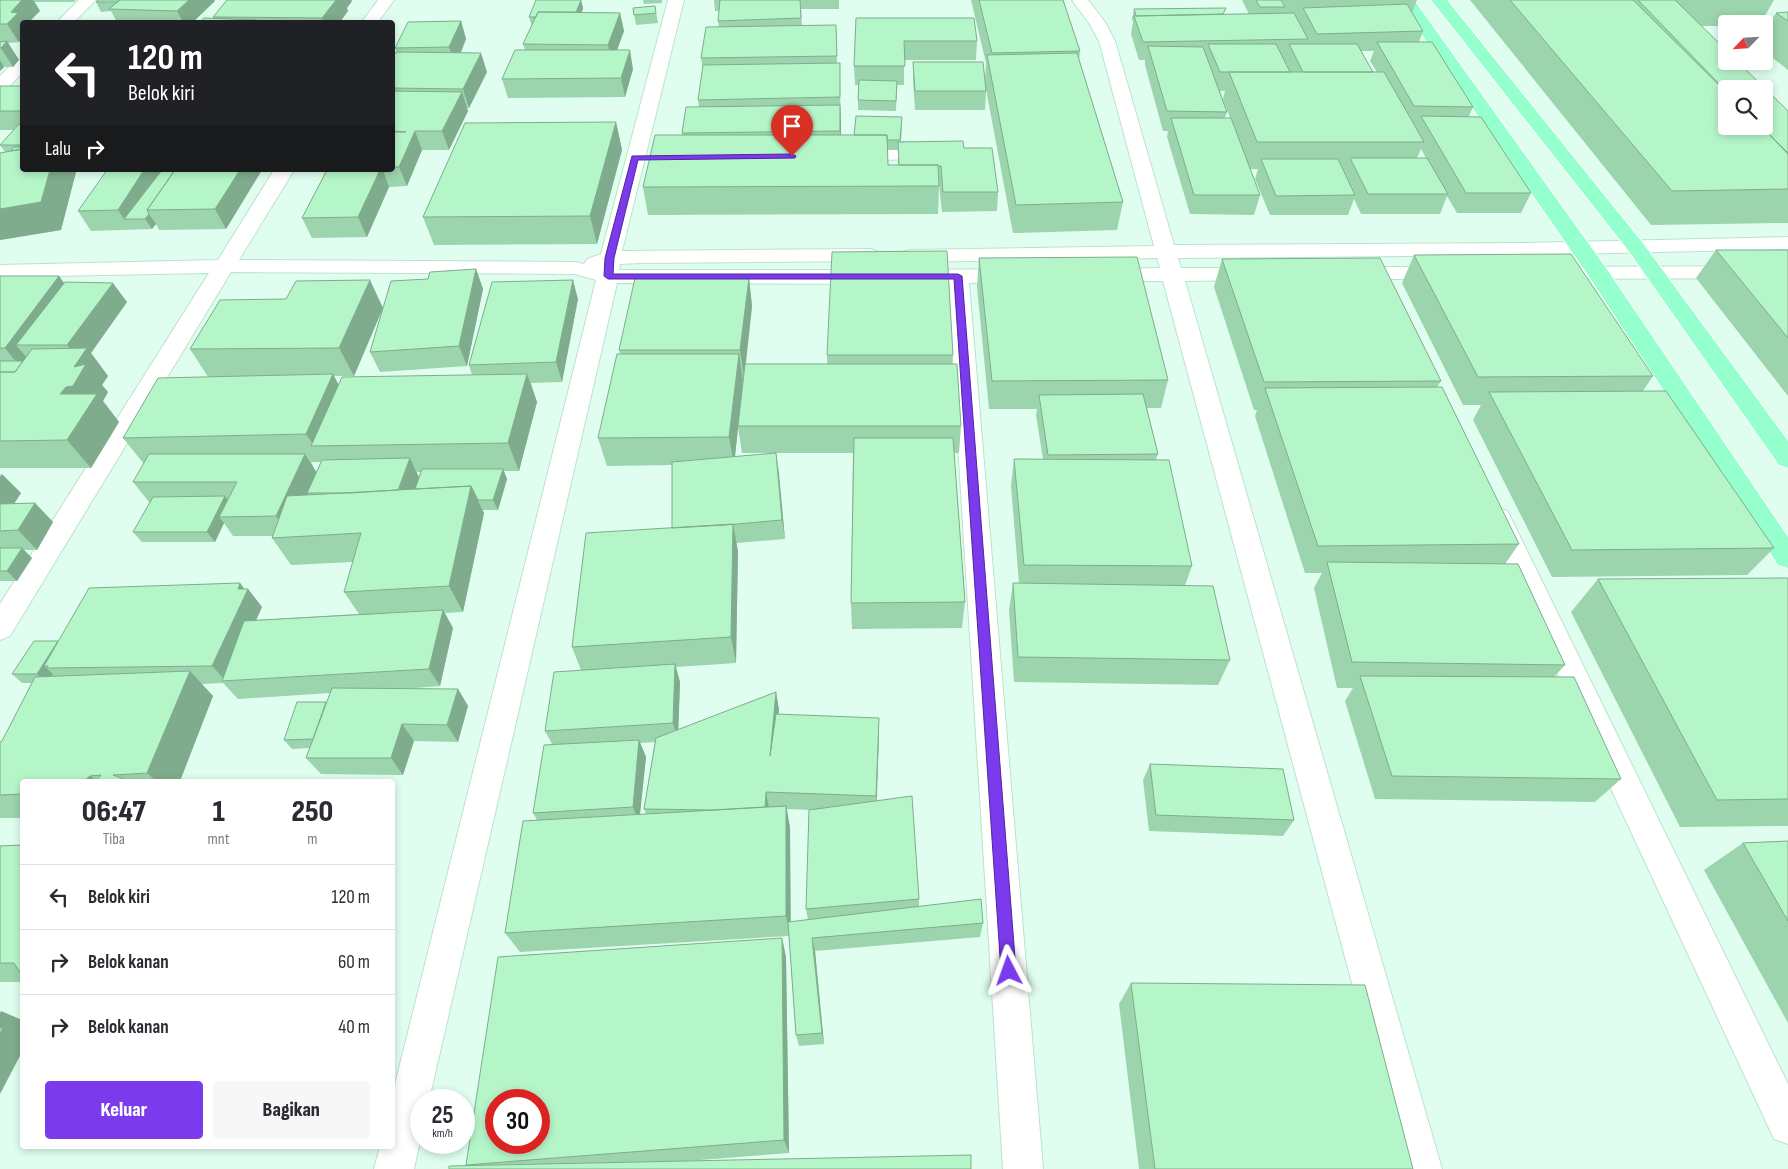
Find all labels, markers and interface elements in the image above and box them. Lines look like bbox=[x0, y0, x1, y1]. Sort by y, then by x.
north arrow bbox=[1718, 15, 1772, 70]
map controls bbox=[1718, 15, 1773, 135]
text: 120 m bbox=[128, 37, 203, 80]
icon: left bbox=[45, 40, 110, 105]
text: Belok kiri bbox=[128, 80, 195, 107]
button: search bbox=[1718, 80, 1773, 135]
pin bbox=[771, 105, 813, 156]
icon: arrive bbox=[778, 112, 806, 140]
icon: right bbox=[81, 135, 109, 163]
text: Lalu bbox=[45, 138, 71, 161]
text: 06:47 bbox=[82, 794, 146, 830]
text: 1 bbox=[213, 794, 225, 830]
text: 250 bbox=[291, 794, 333, 830]
text: Tiba bbox=[103, 830, 125, 849]
text: mnt bbox=[208, 830, 230, 849]
text: m bbox=[307, 830, 317, 849]
icon: left bbox=[45, 883, 73, 911]
text: Belok kiri bbox=[88, 886, 150, 909]
text: 120 m bbox=[332, 886, 370, 909]
position arrow bbox=[982, 944, 1034, 996]
icon: right bbox=[45, 948, 73, 976]
text: Belok kanan bbox=[88, 951, 169, 974]
text: 60 m bbox=[338, 951, 370, 974]
icon: right bbox=[45, 1013, 73, 1041]
text: Belok kanan bbox=[88, 1016, 169, 1039]
text: 40 m bbox=[338, 1016, 370, 1039]
button: Keluar bbox=[45, 1081, 203, 1139]
button: Bagikan bbox=[213, 1081, 370, 1139]
speed limit sign: 30 bbox=[485, 1089, 550, 1154]
text: 25 bbox=[432, 1100, 453, 1131]
text: km/h bbox=[432, 1126, 453, 1141]

